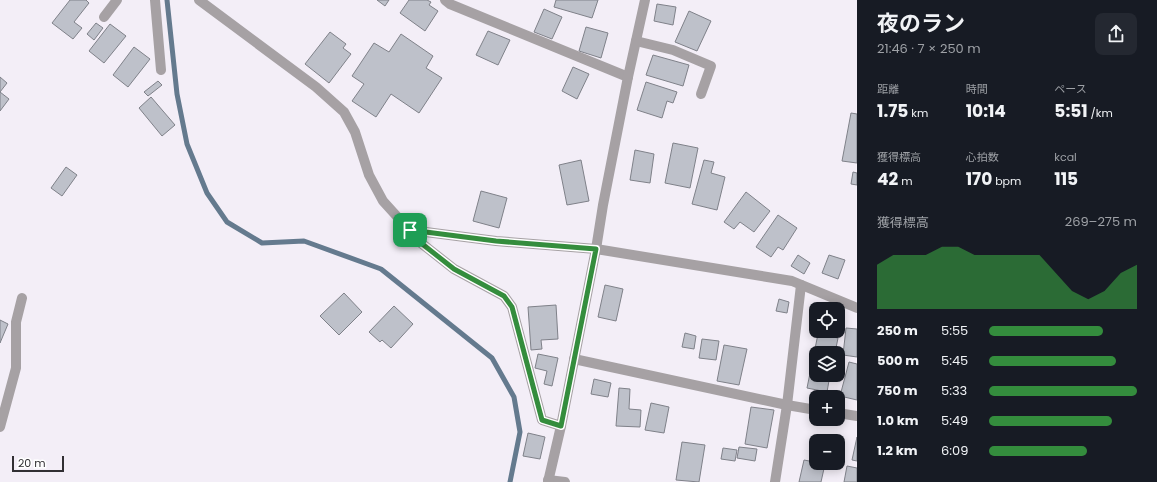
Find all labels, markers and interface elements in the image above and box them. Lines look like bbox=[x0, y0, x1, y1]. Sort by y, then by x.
text: 夜のラン bbox=[877, 8, 965, 39]
button: share bbox=[1095, 13, 1137, 55]
text: 21:46 · 7 × 250 m bbox=[877, 39, 981, 58]
text: 距離 bbox=[877, 81, 899, 97]
text: 時間 bbox=[966, 81, 988, 97]
text: ペース bbox=[1054, 81, 1087, 97]
text: 1.75 bbox=[877, 99, 908, 123]
text: 10:14 bbox=[966, 99, 1006, 123]
text: 5:51 bbox=[1054, 99, 1088, 123]
text: km bbox=[908, 105, 928, 121]
text: /km bbox=[1088, 105, 1113, 121]
text: 獲得標高 bbox=[877, 149, 921, 165]
text: 心拍数 bbox=[966, 149, 999, 165]
text: kcal bbox=[1054, 149, 1077, 165]
text: 42 bbox=[877, 167, 898, 191]
text: 170 bbox=[966, 167, 992, 191]
text: 115 bbox=[1054, 167, 1078, 191]
text: m bbox=[898, 173, 913, 189]
text: bpm bbox=[992, 173, 1021, 189]
text: 269–275 m bbox=[1065, 212, 1137, 231]
pin bbox=[393, 213, 427, 247]
text: 獲得標高 bbox=[877, 213, 929, 232]
icon: arrive bbox=[399, 219, 421, 241]
map controls bbox=[809, 302, 845, 470]
button: locate bbox=[809, 302, 845, 338]
text: 250 m bbox=[877, 321, 918, 340]
text: 5:55 bbox=[941, 321, 968, 340]
button: layers bbox=[809, 346, 845, 382]
text: 500 m bbox=[877, 351, 919, 370]
text: 5:45 bbox=[941, 351, 968, 370]
text: 750 m bbox=[877, 381, 917, 400]
text: 5:33 bbox=[941, 381, 967, 400]
button: + bbox=[809, 390, 845, 426]
text: 1.0 km bbox=[877, 411, 919, 430]
text: 5:49 bbox=[941, 411, 968, 430]
button: − bbox=[809, 434, 845, 470]
text: 1.2 km bbox=[877, 441, 918, 460]
text: 6:09 bbox=[941, 441, 968, 460]
scale bar bbox=[12, 454, 64, 473]
text: 20 m bbox=[18, 455, 46, 471]

